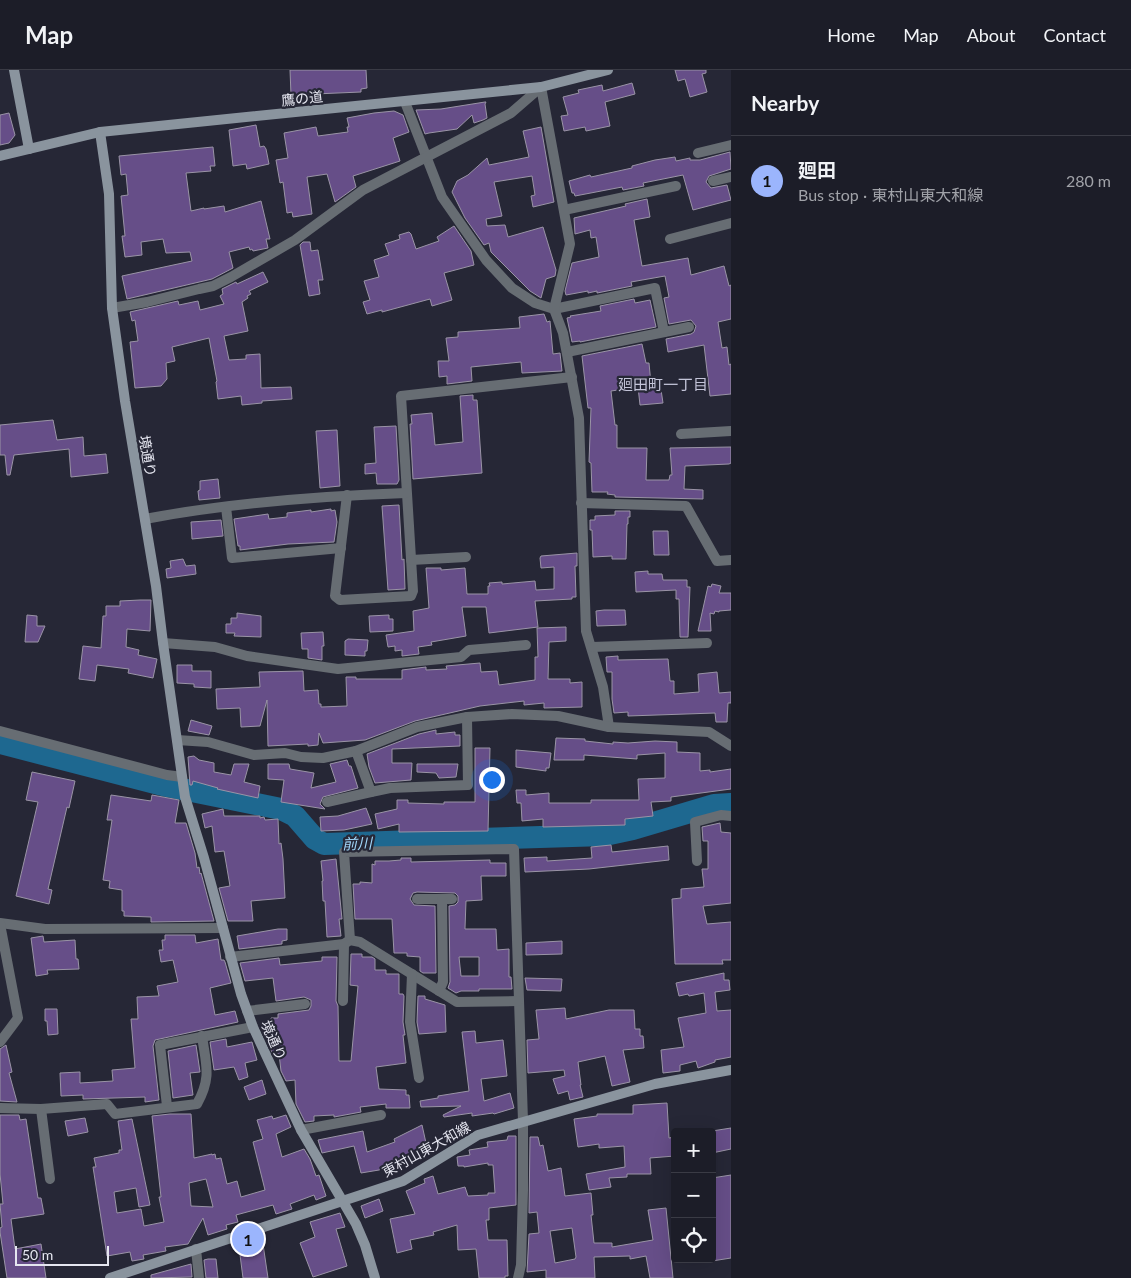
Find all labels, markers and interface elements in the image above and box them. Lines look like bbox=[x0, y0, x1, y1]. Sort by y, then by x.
text: Map bbox=[25, 20, 73, 49]
text: Home bbox=[827, 24, 875, 46]
text: Map bbox=[903, 24, 939, 46]
text: About bbox=[967, 24, 1016, 46]
text: Contact bbox=[1044, 24, 1106, 46]
street label: 鷹の道 bbox=[280, 87, 324, 109]
text: Nearby bbox=[751, 90, 819, 115]
text: 廻田 bbox=[798, 158, 836, 181]
text: 1 bbox=[762, 171, 772, 190]
text: 280 m bbox=[1066, 171, 1111, 190]
text: Bus stop · 東村山東大和線 bbox=[798, 185, 983, 204]
district label: 廻田町一丁目 bbox=[618, 375, 708, 393]
street label: 境通り bbox=[136, 434, 160, 478]
your location bbox=[479, 767, 505, 793]
water label: 前川 bbox=[342, 833, 374, 853]
street label: 境通り bbox=[258, 1017, 290, 1063]
street label: 東村山東大和線 bbox=[379, 1118, 473, 1180]
map controls bbox=[671, 1128, 716, 1263]
button: + bbox=[671, 1128, 716, 1173]
button: − bbox=[671, 1173, 716, 1218]
button: locate bbox=[671, 1218, 716, 1263]
pin: 1 bbox=[232, 1220, 264, 1258]
scale bar bbox=[15, 1243, 109, 1266]
text: 50 m bbox=[22, 1246, 53, 1263]

